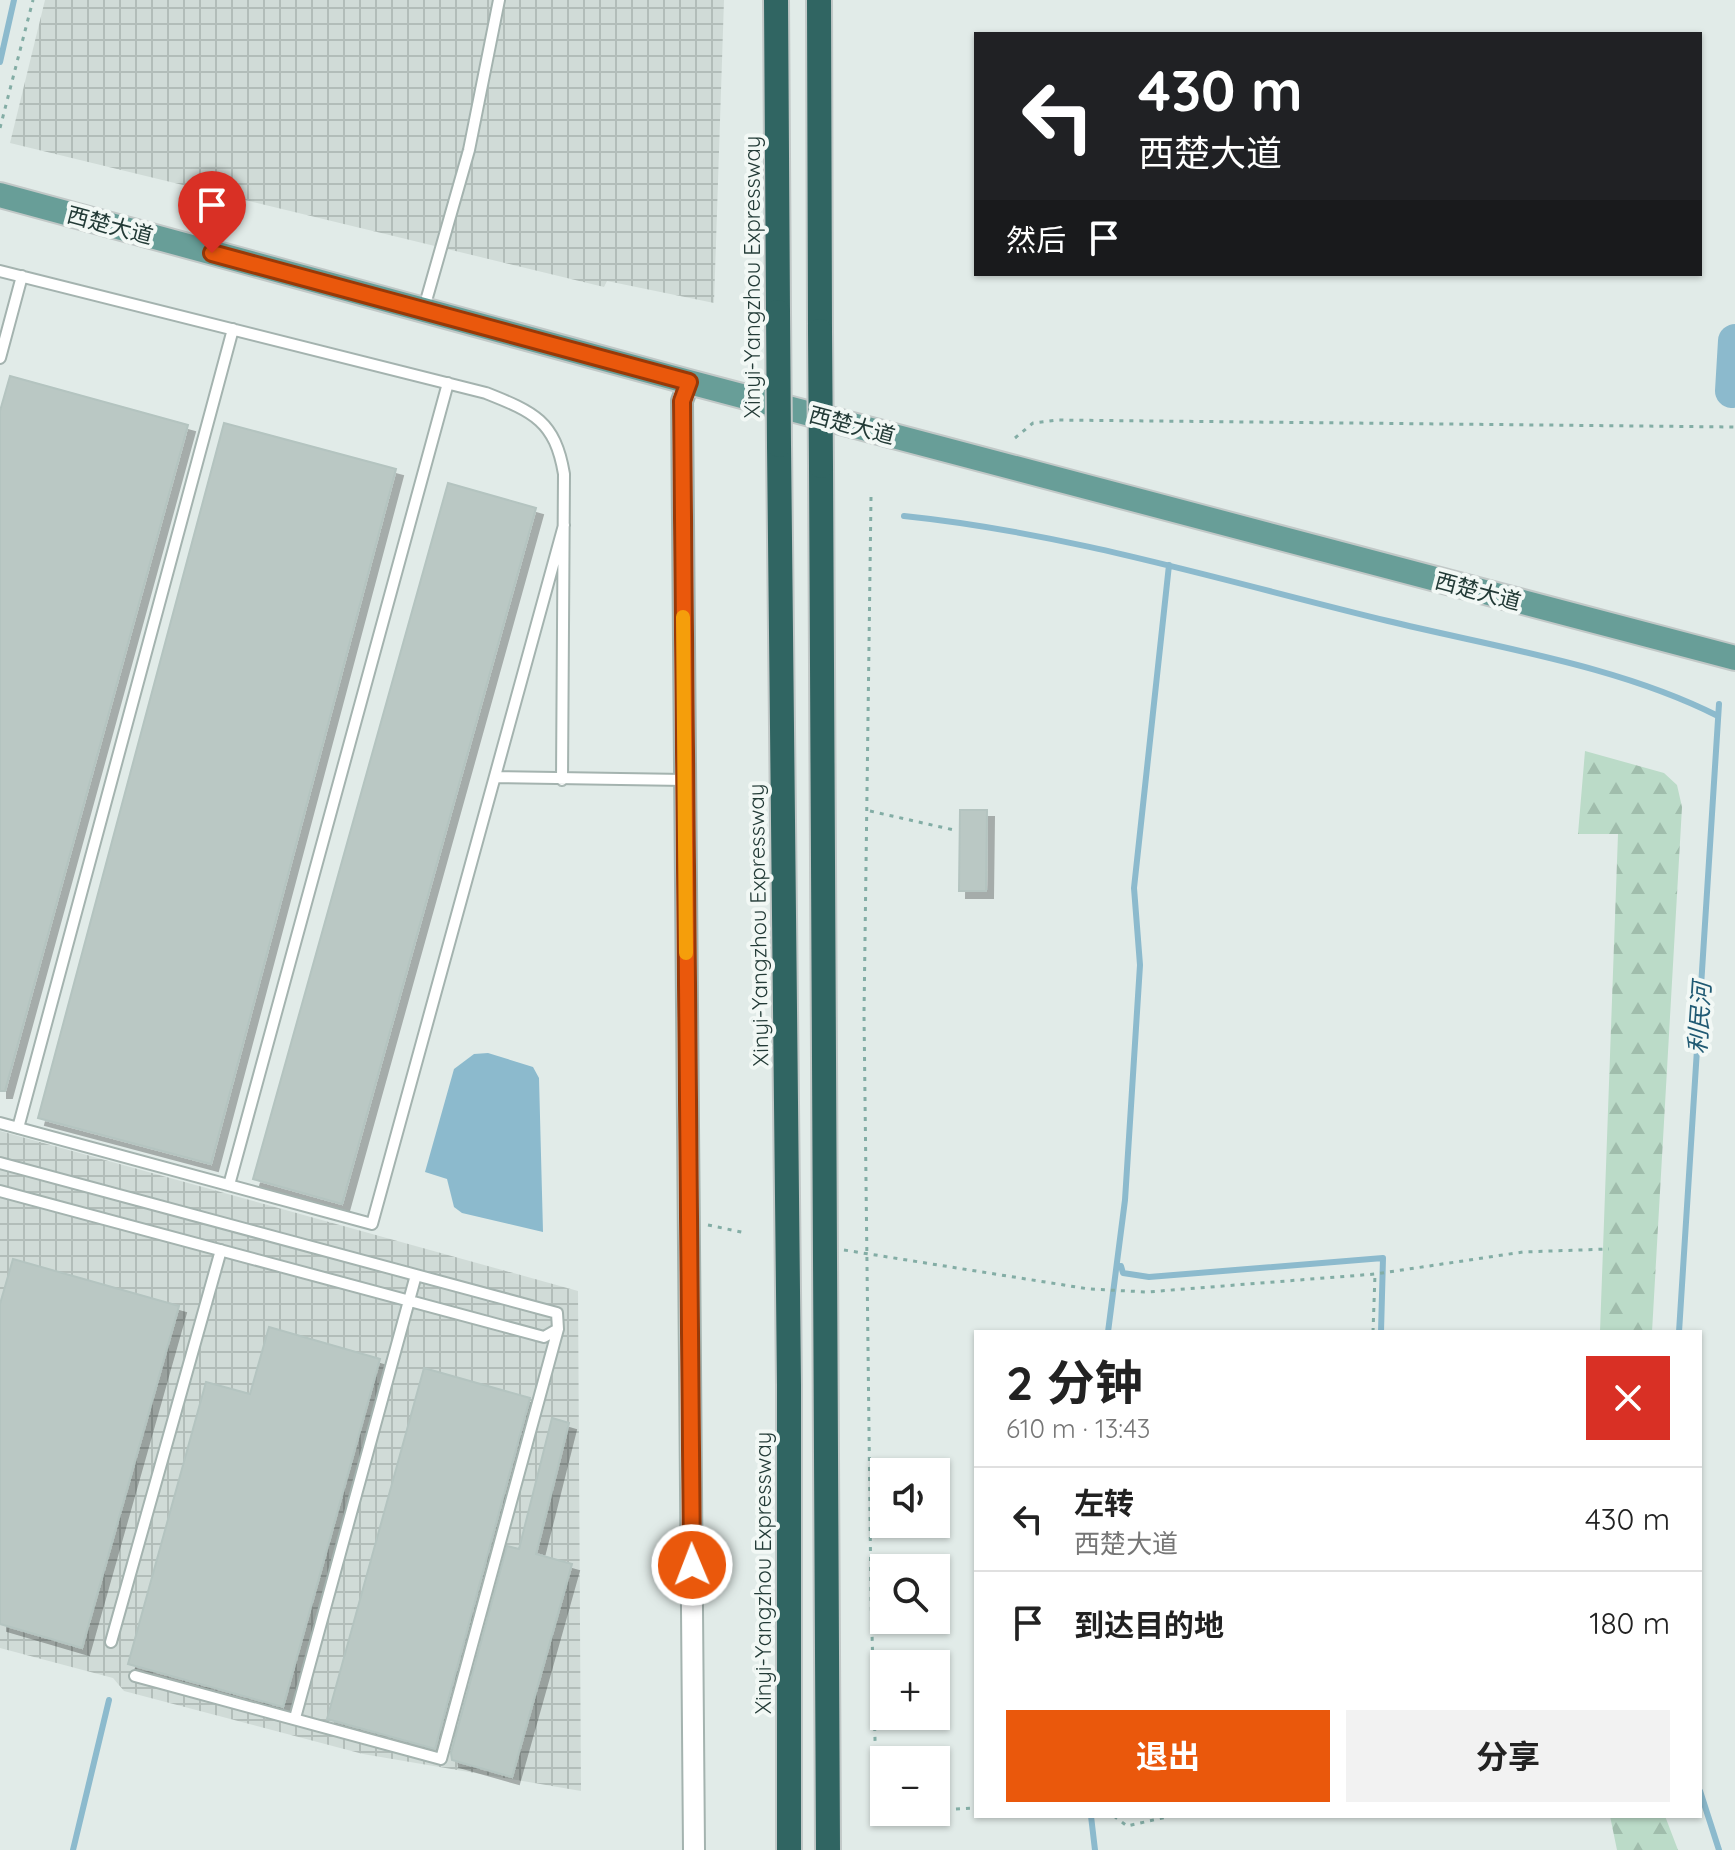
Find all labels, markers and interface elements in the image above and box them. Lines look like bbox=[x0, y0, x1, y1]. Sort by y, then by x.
text: 430 m bbox=[1138, 55, 1303, 125]
icon: left bbox=[1006, 64, 1110, 168]
text: 西楚大道 bbox=[1138, 130, 1282, 175]
street label: Xinyi-Yangzhou Expressway bbox=[738, 136, 766, 418]
pin bbox=[178, 171, 246, 253]
icon: arrive bbox=[190, 183, 234, 227]
street label: 西楚大道 bbox=[64, 200, 156, 250]
icon: arrive bbox=[1082, 216, 1126, 260]
text: 然后 bbox=[1006, 221, 1066, 259]
street label: 西楚大道 bbox=[806, 400, 898, 450]
street label: 西楚大道 bbox=[1432, 566, 1524, 616]
street label: Xinyi-Yangzhou Expressway bbox=[742, 783, 774, 1067]
water label: 利民河 bbox=[1682, 977, 1717, 1055]
text: 2 分钟 bbox=[1006, 1352, 1143, 1412]
button: close bbox=[1586, 1356, 1670, 1440]
text: 610 m · 13:43 bbox=[1006, 1412, 1150, 1445]
street label: Xinyi-Yangzhou Expressway bbox=[749, 1432, 777, 1714]
map controls bbox=[870, 1458, 950, 1826]
button: sound bbox=[870, 1458, 950, 1538]
text: 左转 bbox=[1074, 1484, 1134, 1522]
icon: left bbox=[1006, 1497, 1050, 1541]
text: 430 m bbox=[1585, 1500, 1670, 1538]
position arrow bbox=[650, 1523, 734, 1607]
text: 西楚大道 bbox=[1074, 1527, 1178, 1560]
button: search bbox=[870, 1554, 950, 1634]
icon: arrive bbox=[1006, 1601, 1050, 1645]
text: 180 m bbox=[1589, 1604, 1670, 1642]
text: 到达目的地 bbox=[1074, 1606, 1224, 1644]
button: + bbox=[870, 1650, 950, 1730]
button: 退出 bbox=[1006, 1710, 1330, 1802]
button: 分享 bbox=[1346, 1710, 1670, 1802]
button: − bbox=[870, 1746, 950, 1826]

